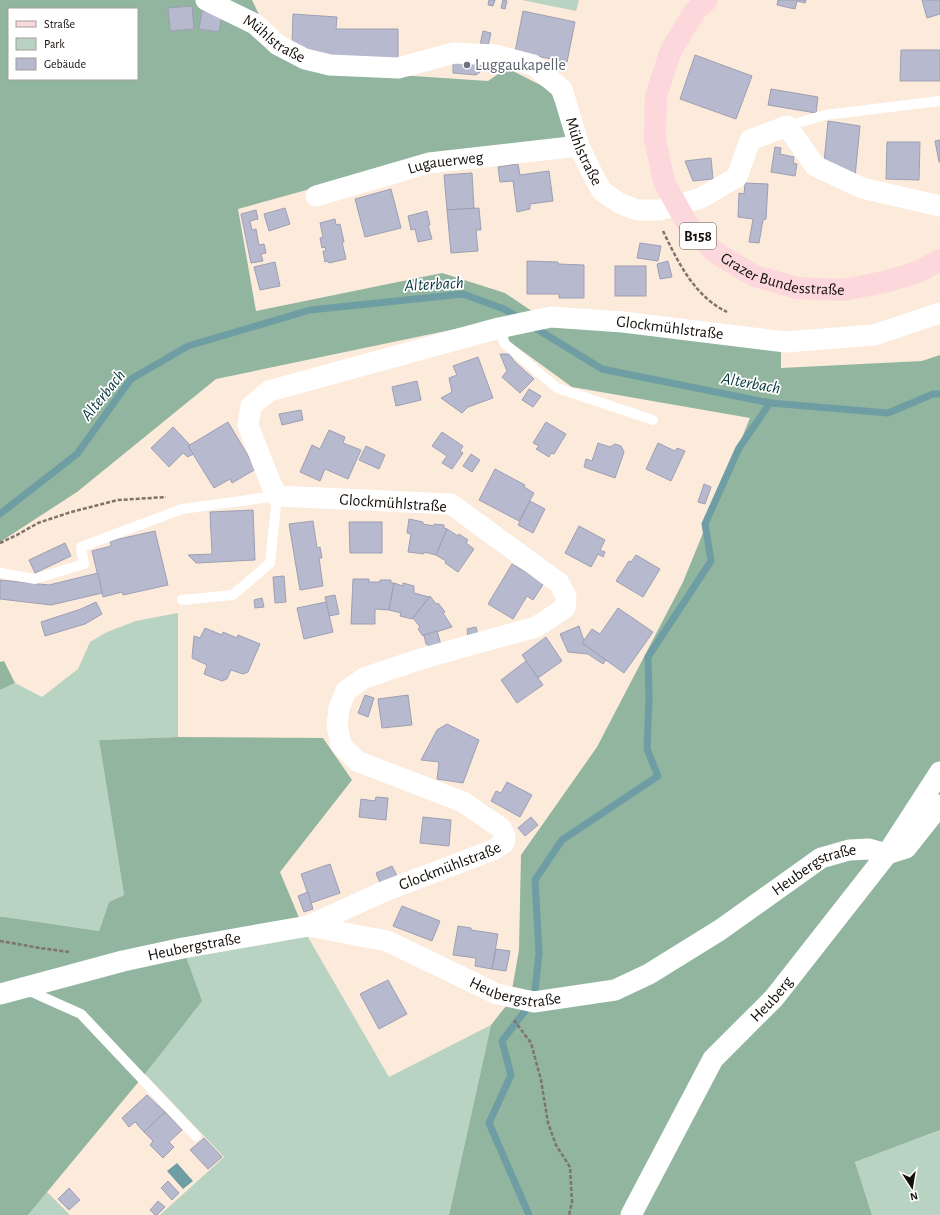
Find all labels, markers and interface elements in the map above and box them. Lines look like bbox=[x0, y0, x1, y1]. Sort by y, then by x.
legend bbox=[8, 8, 138, 80]
street label: Mühlstraße bbox=[241, 12, 308, 66]
text: Straße bbox=[44, 18, 75, 30]
text: Park bbox=[44, 38, 65, 50]
place label: Luggaukapelle bbox=[475, 57, 566, 73]
text: Gebäude bbox=[44, 58, 86, 70]
marker: Luggaukapelle bbox=[462, 60, 472, 70]
street label: Mühlstraße bbox=[563, 115, 605, 188]
street label: Lugauerweg bbox=[406, 149, 484, 177]
road number: B158 bbox=[680, 223, 716, 249]
street label: Grazer Bundesstraße bbox=[718, 250, 845, 298]
water label: Alterbach bbox=[403, 274, 464, 294]
street label: Glockmühlstraße bbox=[616, 314, 724, 342]
water label: Alterbach bbox=[77, 367, 128, 424]
water label: Alterbach bbox=[719, 369, 782, 397]
street label: Glockmühlstraße bbox=[339, 491, 447, 515]
street label: Glockmühlstraße bbox=[397, 839, 504, 893]
street label: Heubergstraße bbox=[769, 842, 856, 898]
street label: Heubergstraße bbox=[146, 930, 242, 963]
street label: Heuberg bbox=[747, 973, 796, 1025]
street label: Heubergstraße bbox=[467, 974, 562, 1010]
north arrow bbox=[892, 1167, 932, 1207]
text: N bbox=[909, 1190, 919, 1202]

